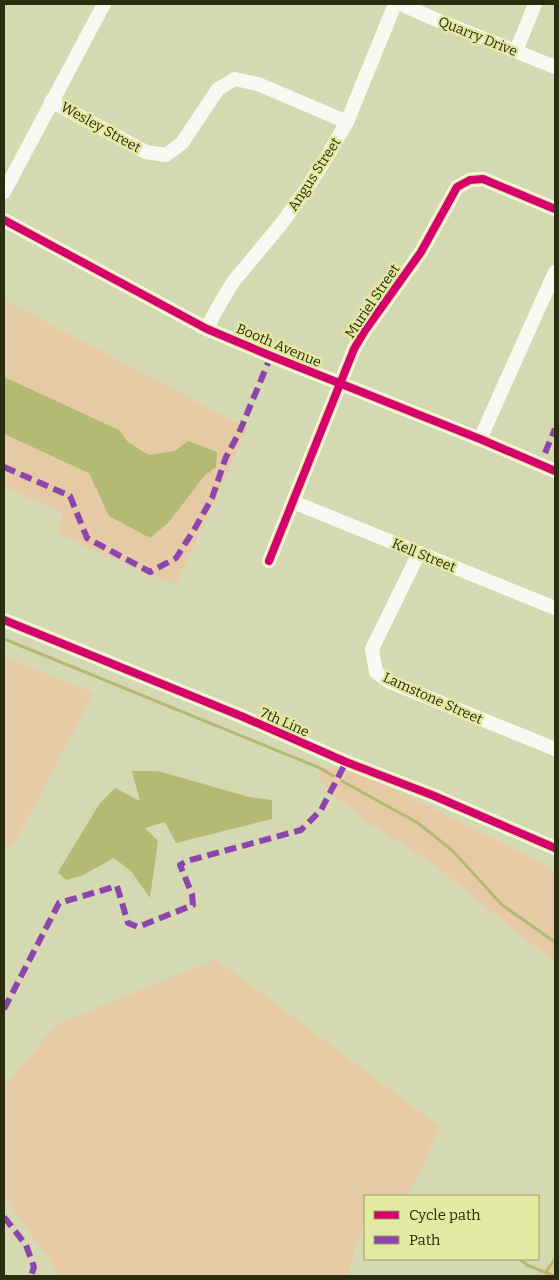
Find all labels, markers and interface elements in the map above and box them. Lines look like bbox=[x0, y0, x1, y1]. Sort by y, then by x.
street label: Quarry Drive bbox=[436, 13, 520, 60]
street label: Wesley Street bbox=[58, 98, 144, 156]
street label: Angus Street bbox=[284, 134, 344, 214]
street label: Muriel Street bbox=[342, 261, 403, 341]
street label: Booth Avenue bbox=[234, 320, 324, 371]
street label: Kell Street bbox=[389, 535, 458, 576]
street label: Lamstone Street bbox=[380, 669, 485, 728]
street label: 7th Line bbox=[258, 704, 312, 741]
legend bbox=[364, 1195, 539, 1260]
text: Cycle path bbox=[409, 1206, 481, 1224]
text: Path bbox=[409, 1231, 441, 1249]

